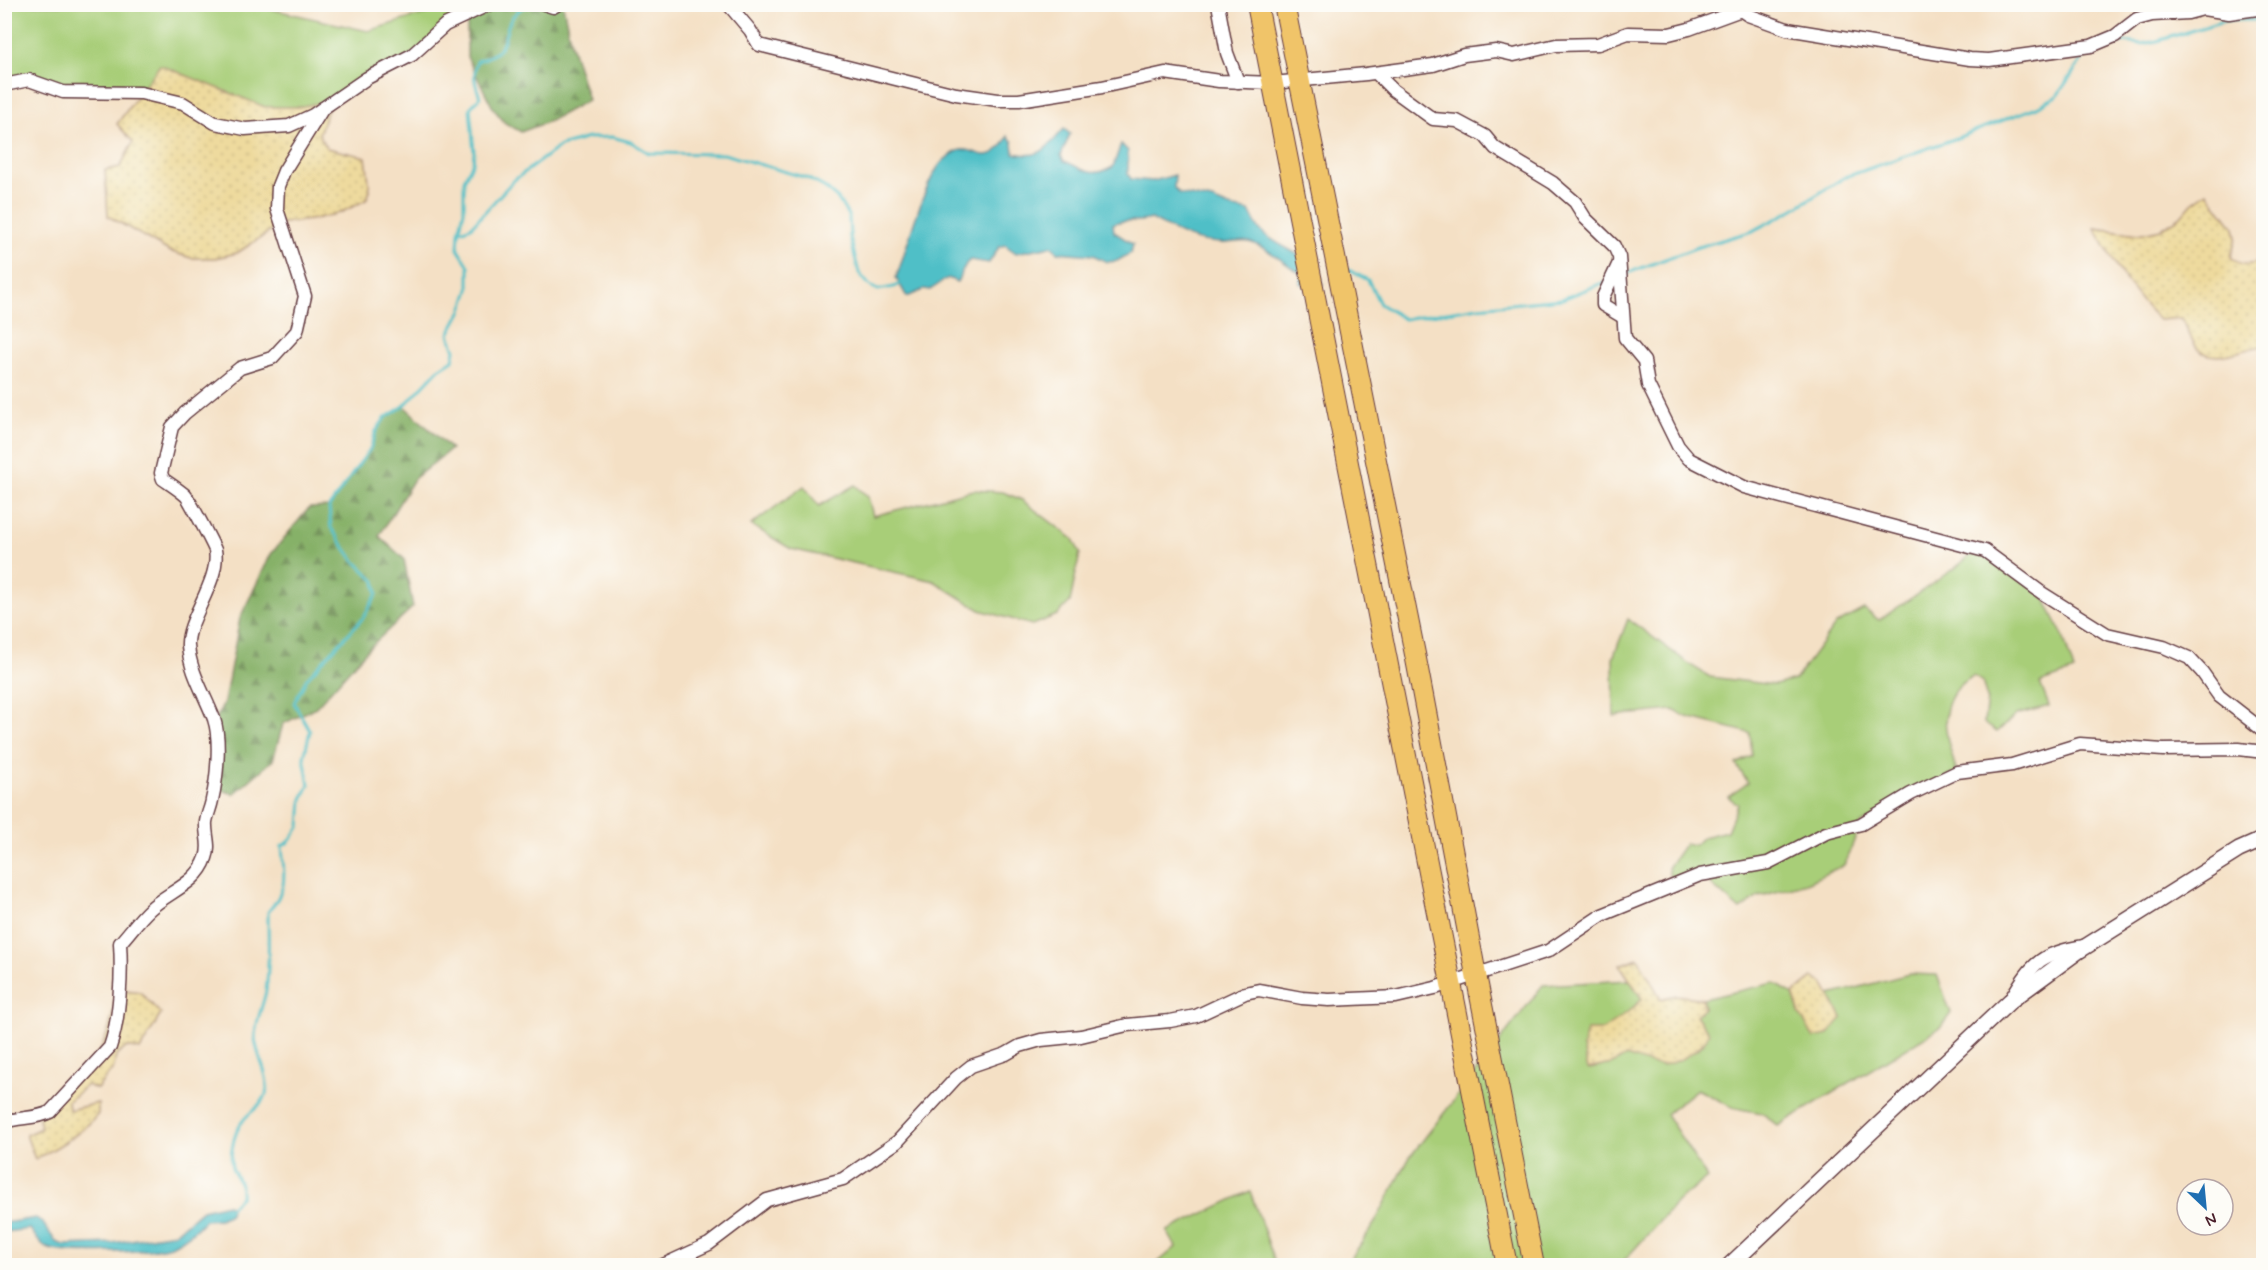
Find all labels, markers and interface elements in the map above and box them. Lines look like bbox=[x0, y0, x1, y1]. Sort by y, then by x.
north arrow bbox=[2175, 1177, 2235, 1237]
text: N bbox=[2202, 1207, 2220, 1231]

